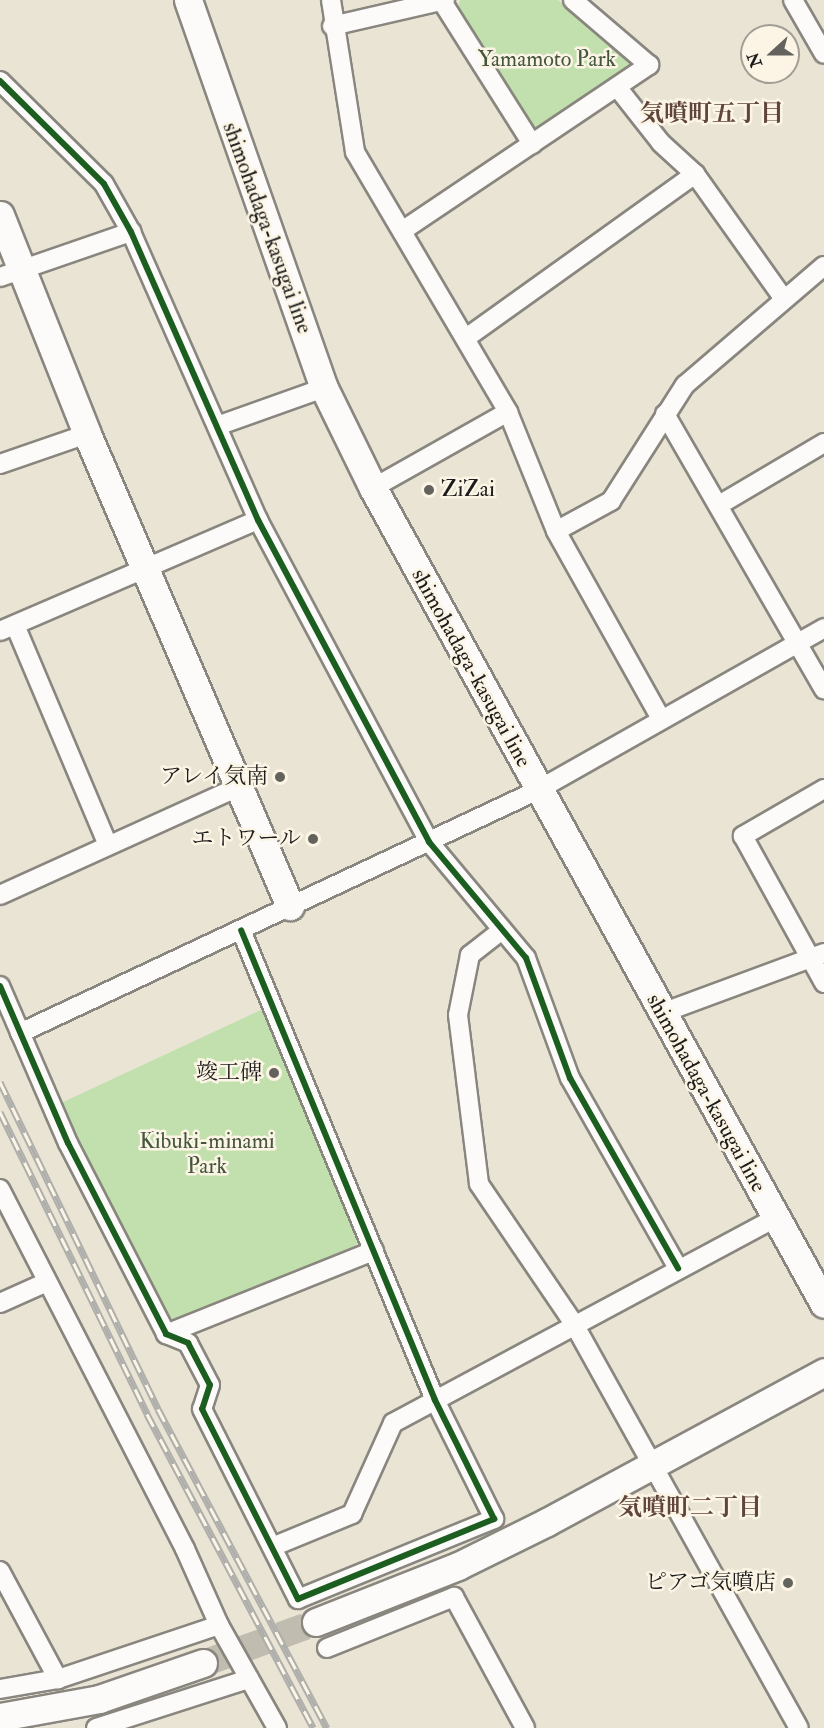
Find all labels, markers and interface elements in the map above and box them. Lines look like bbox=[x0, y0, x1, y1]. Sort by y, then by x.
north arrow bbox=[740, 24, 800, 84]
park label: Yamamoto Park bbox=[478, 47, 616, 73]
text: N bbox=[743, 49, 767, 70]
district label: 気噴町五丁目 bbox=[640, 100, 784, 128]
street label: shimohadaga-kasugai line bbox=[217, 119, 317, 337]
place label: ZiZai bbox=[441, 477, 495, 503]
marker: ZiZai bbox=[422, 483, 436, 497]
street label: shimohadaga-kasugai line bbox=[405, 564, 537, 772]
place label: アレイ気南 bbox=[158, 764, 268, 790]
marker: アレイ気南 bbox=[273, 770, 287, 784]
place label: エトワール bbox=[191, 826, 301, 852]
marker: エトワール bbox=[306, 832, 320, 846]
street label: shimohadaga-kasugai line bbox=[640, 989, 772, 1197]
place label: 竣工碑 bbox=[196, 1060, 262, 1086]
marker: 竣工碑 bbox=[267, 1066, 281, 1080]
park label: Kibuki-minami Park bbox=[139, 1128, 275, 1180]
district label: 気噴町二丁目 bbox=[618, 1494, 762, 1522]
place label: ピアゴ気噴店 bbox=[644, 1570, 776, 1596]
marker: ピアゴ気噴店 bbox=[781, 1576, 795, 1590]

